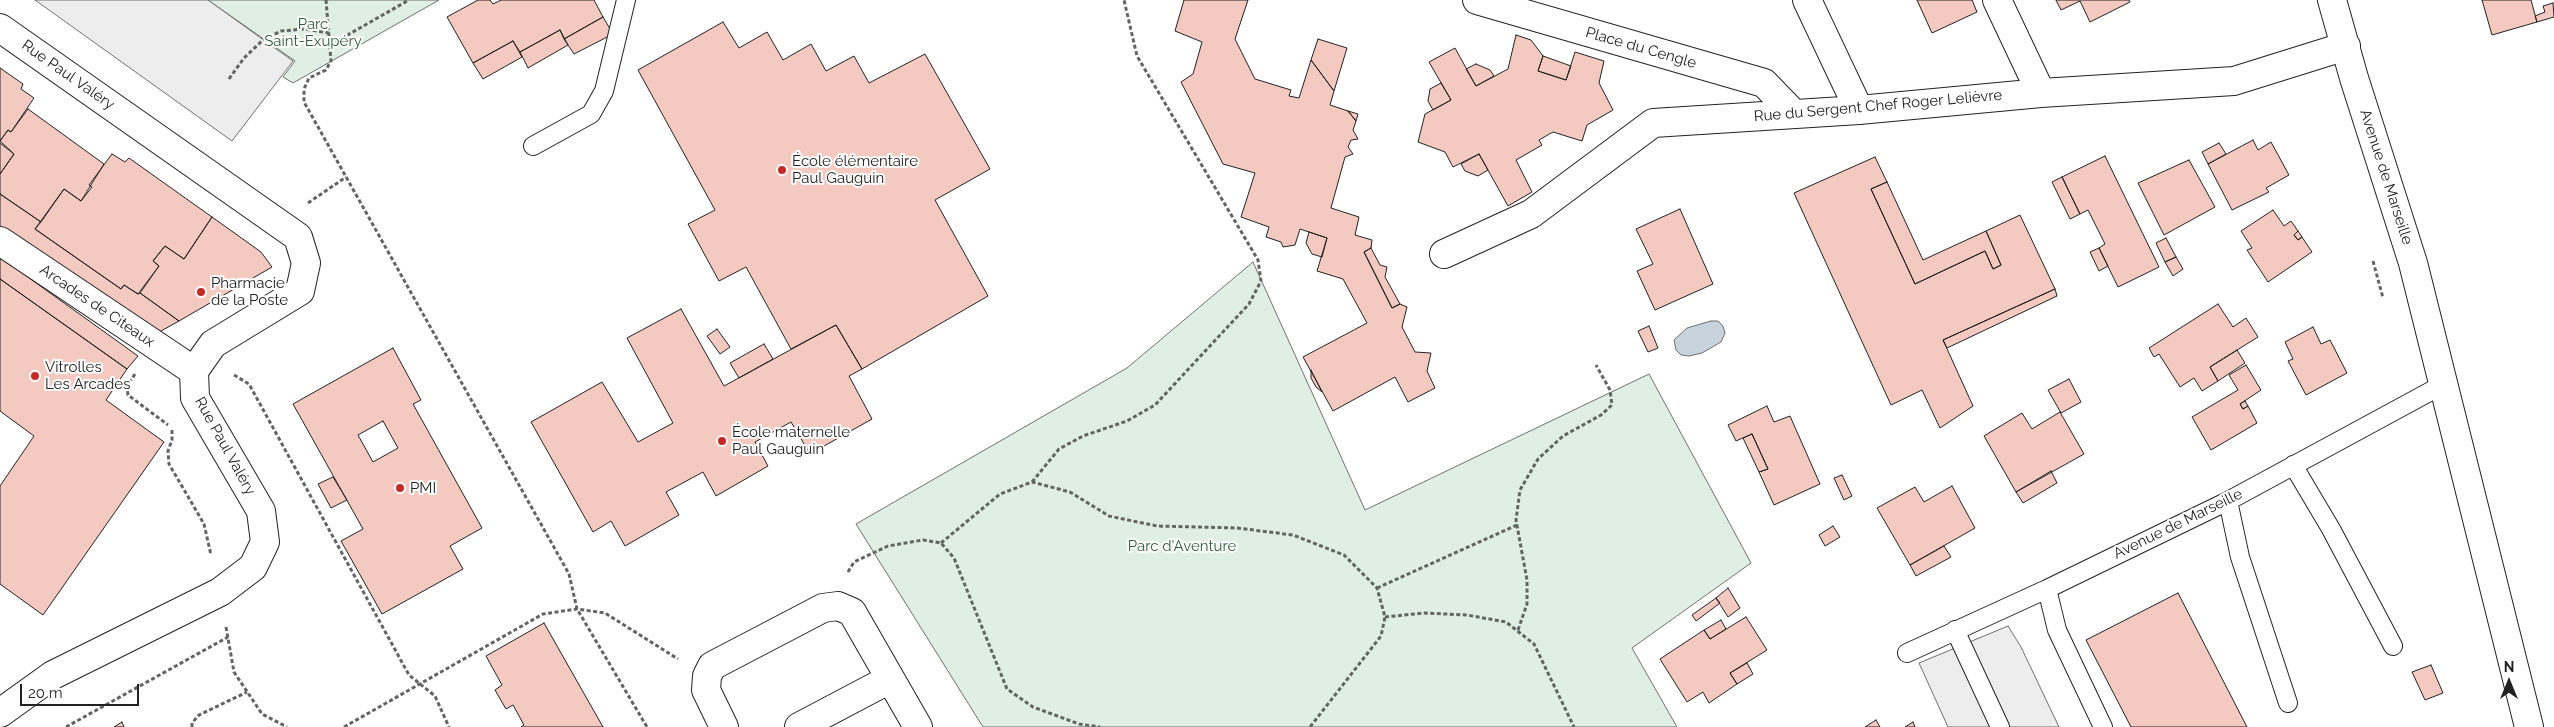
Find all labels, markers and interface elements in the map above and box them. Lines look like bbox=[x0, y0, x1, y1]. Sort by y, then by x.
park label: Parc Saint-Exupéry bbox=[264, 15, 362, 50]
street label: Place du Cengle bbox=[1584, 24, 1698, 72]
street label: Rue Paul Valéry bbox=[18, 36, 118, 114]
street label: Rue du Sergent Chef Roger Lelièvre bbox=[1753, 86, 2003, 126]
street label: Avenue de Marseille bbox=[2356, 107, 2416, 247]
place label: École élémentaire Paul Gauguin bbox=[792, 152, 918, 187]
marker: École élémentaire Paul Gauguin bbox=[776, 164, 788, 176]
street label: Arcades de Citeaux bbox=[36, 261, 158, 351]
place label: Pharmacie de la Poste bbox=[211, 274, 288, 309]
marker: Pharmacie de la Poste bbox=[195, 286, 207, 298]
place label: Vitrolles Les Arcades bbox=[45, 358, 130, 393]
marker: Vitrolles Les Arcades bbox=[29, 370, 41, 382]
street label: Rue Paul Valéry bbox=[191, 394, 259, 498]
place label: École maternelle Paul Gauguin bbox=[732, 423, 850, 458]
marker: École maternelle Paul Gauguin bbox=[716, 435, 728, 447]
place label: PMI bbox=[410, 479, 436, 497]
marker: PMI bbox=[394, 482, 406, 494]
street label: Avenue de Marseille bbox=[2111, 485, 2245, 563]
park label: Parc d'Aventure bbox=[1128, 537, 1236, 555]
north arrow bbox=[2484, 657, 2534, 707]
text: N bbox=[2504, 659, 2514, 675]
scale bar bbox=[22, 674, 141, 706]
text: 20 m bbox=[28, 684, 63, 702]

